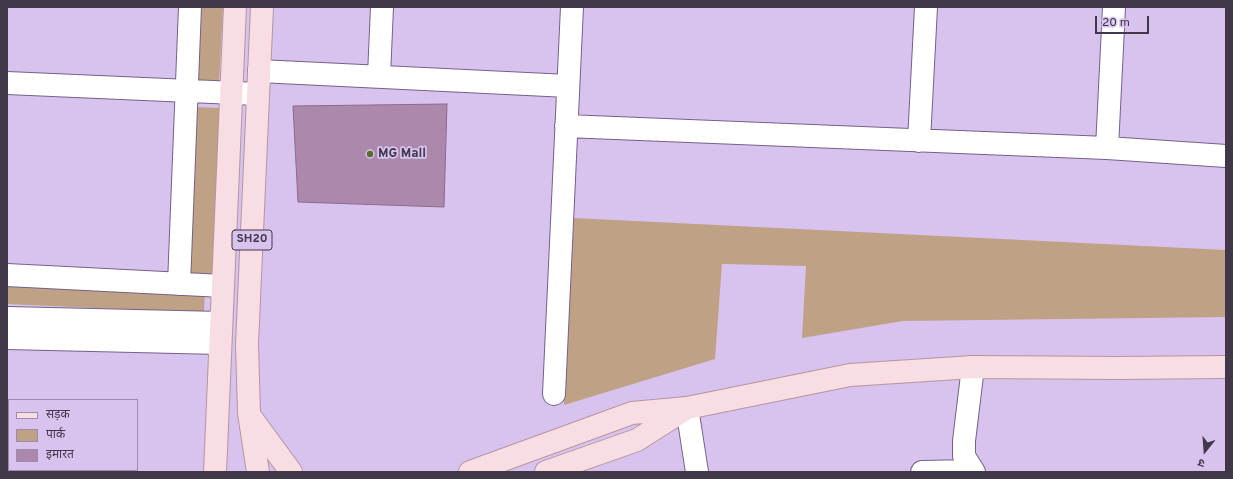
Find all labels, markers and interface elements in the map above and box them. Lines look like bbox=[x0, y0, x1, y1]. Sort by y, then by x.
scale bar bbox=[1097, 8, 1151, 34]
text: 20 m bbox=[1102, 15, 1130, 31]
place label: MG Mall bbox=[378, 146, 426, 162]
marker: MG Mall bbox=[365, 149, 375, 159]
road number: SH20 bbox=[232, 230, 272, 250]
legend bbox=[8, 399, 138, 471]
text: सड़क bbox=[46, 407, 70, 423]
text: पार्क bbox=[46, 427, 65, 443]
north arrow bbox=[1185, 431, 1225, 471]
text: इमारत bbox=[46, 447, 74, 463]
text: उ bbox=[1196, 455, 1207, 470]

